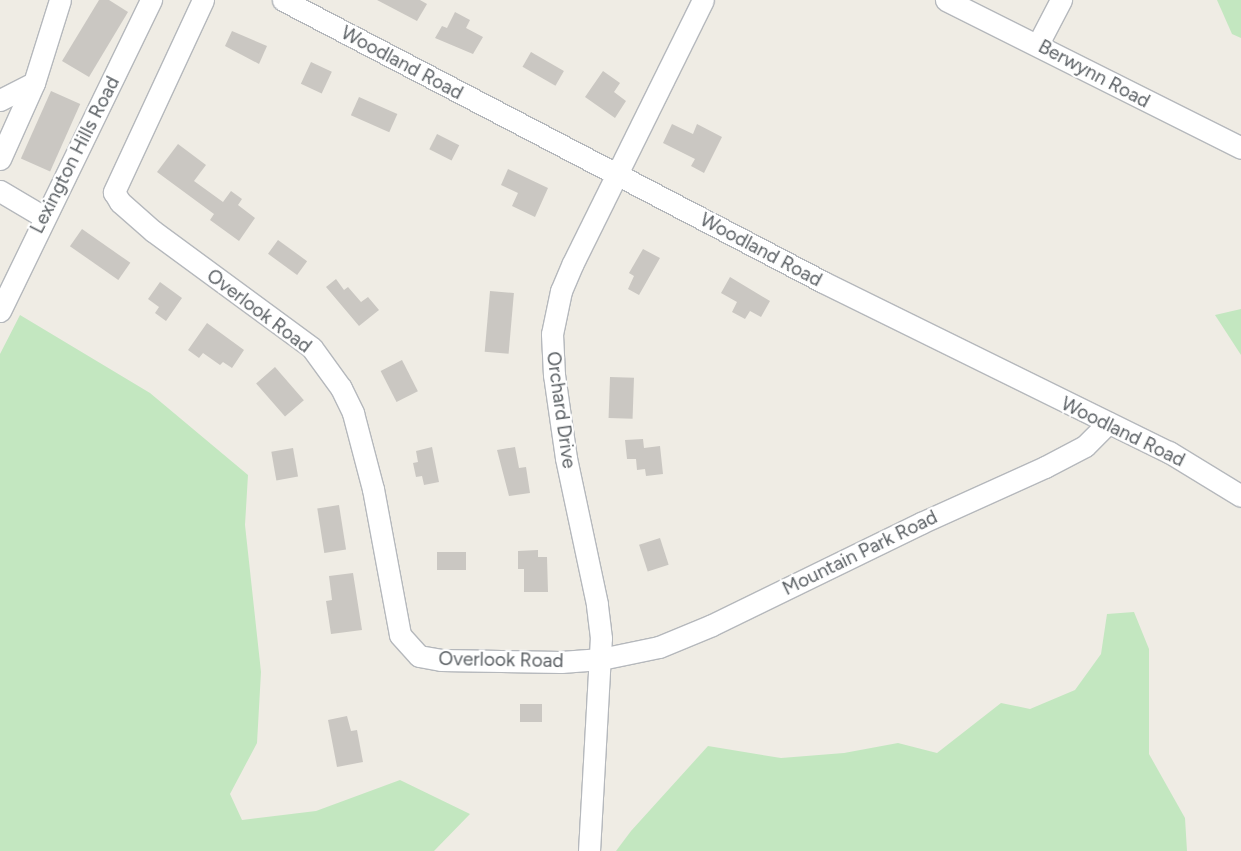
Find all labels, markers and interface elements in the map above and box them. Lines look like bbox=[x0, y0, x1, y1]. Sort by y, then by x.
street label: Woodland Road bbox=[337, 21, 467, 105]
street label: Berwynn Road bbox=[1034, 35, 1154, 113]
street label: Lexington Hills Road bbox=[26, 73, 124, 237]
street label: Woodland Road bbox=[696, 208, 826, 292]
street label: Overlook Road bbox=[202, 264, 316, 358]
street label: Orchard Drive bbox=[542, 350, 580, 470]
street label: Woodland Road bbox=[1057, 392, 1189, 472]
street label: Mountain Park Road bbox=[779, 506, 941, 600]
street label: Overlook Road bbox=[438, 648, 564, 672]

